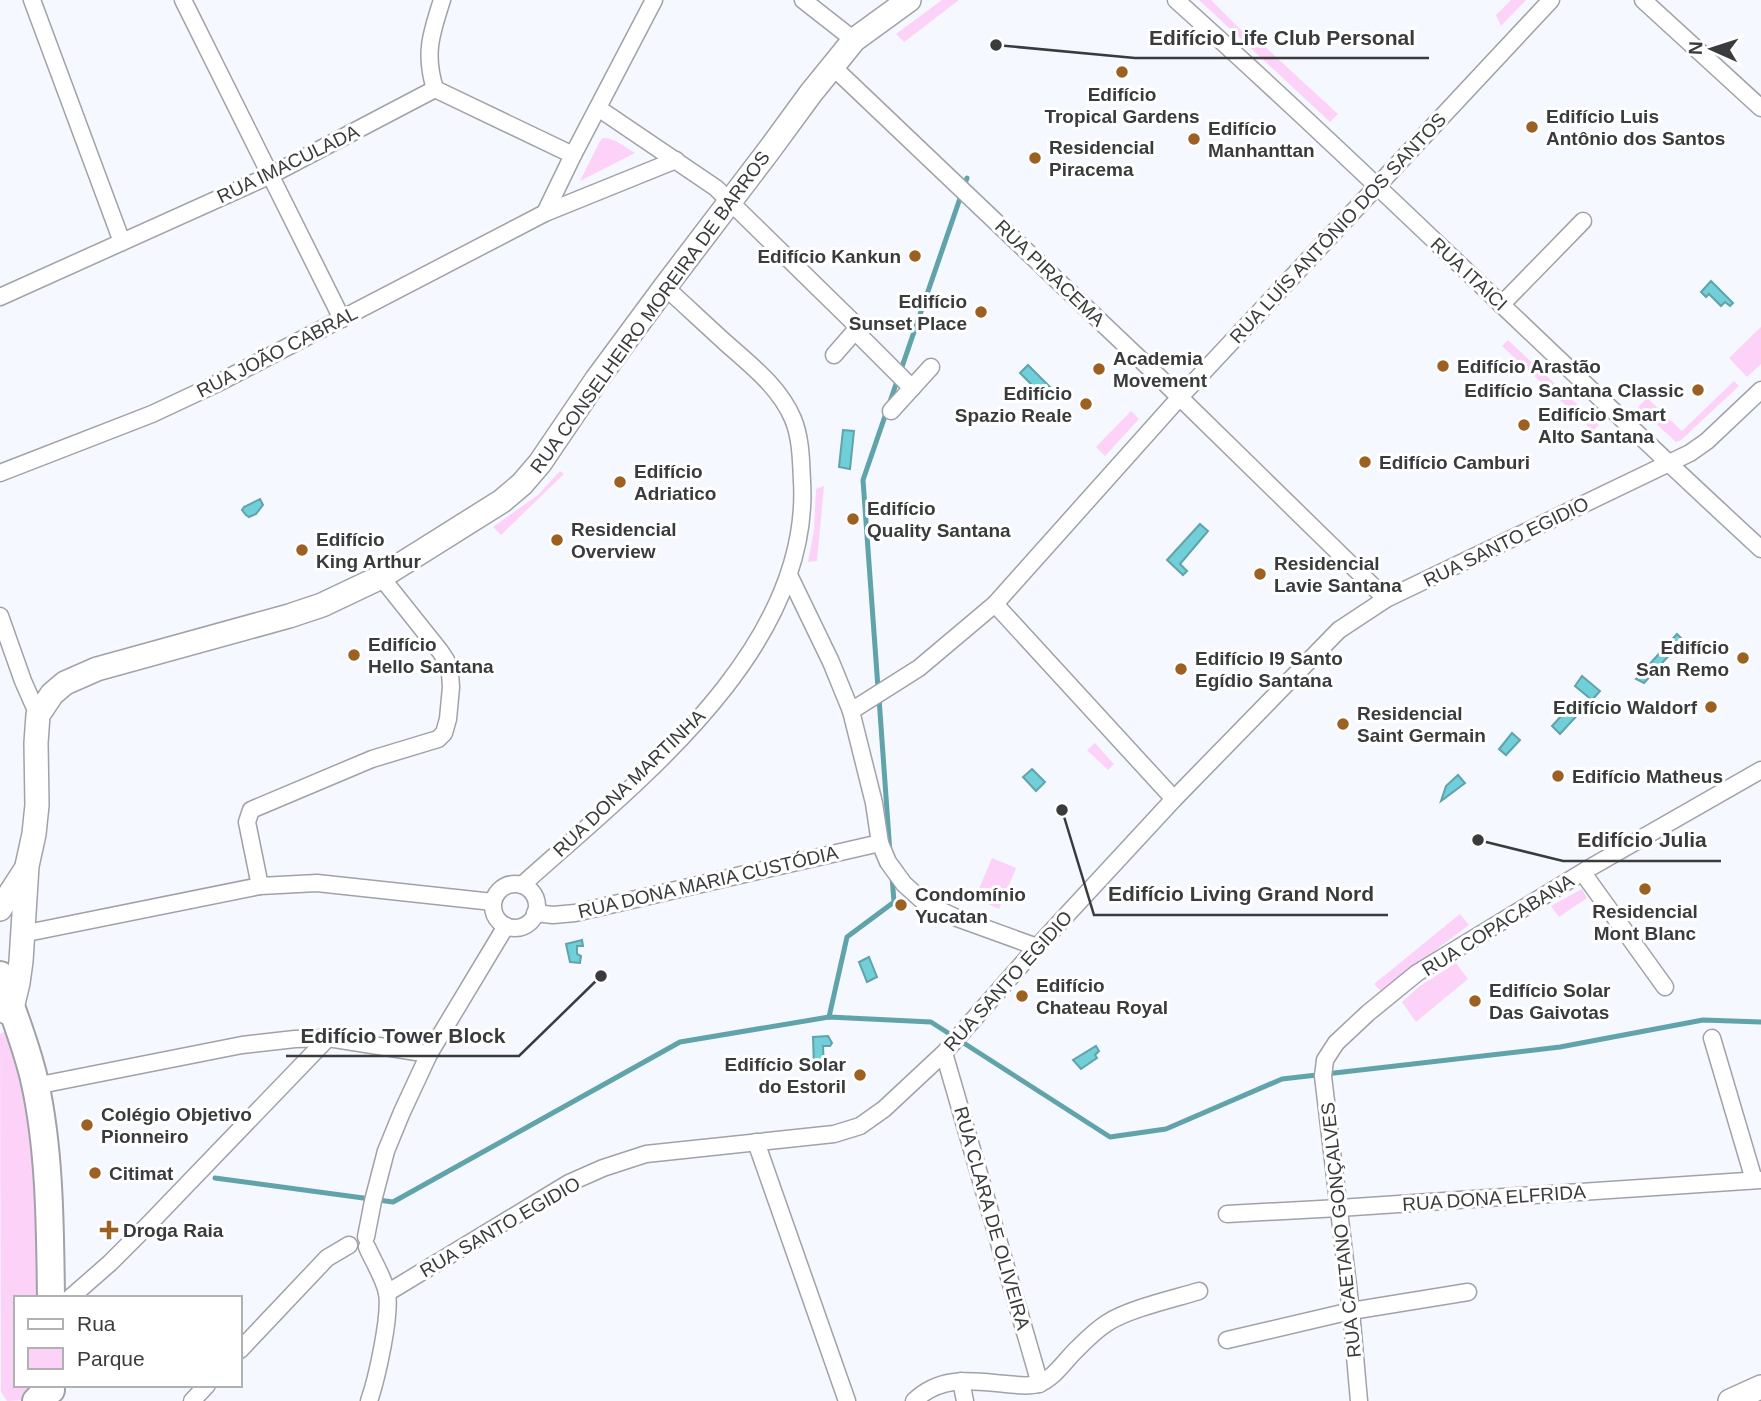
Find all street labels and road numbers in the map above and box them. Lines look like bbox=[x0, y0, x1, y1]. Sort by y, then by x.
street label: RUA LUÍS ANTÔNIO DOS SANTOS bbox=[1226, 109, 1450, 347]
street label: RUA IMACULADA bbox=[214, 120, 363, 207]
street label: RUA CONSELHEIRO MOREIRA DE BARROS bbox=[526, 147, 774, 477]
street label: RUA PIRACEMA bbox=[991, 216, 1109, 331]
street label: RUA ITAICI bbox=[1426, 233, 1512, 315]
street label: RUA JOÃO CABRAL bbox=[193, 302, 361, 402]
street label: RUA SANTO EGIDIO bbox=[1420, 493, 1592, 591]
street label: RUA DONA MARTINHA bbox=[549, 705, 709, 861]
street label: RUA DONA MARIA CUSTÓDIA bbox=[576, 842, 840, 922]
street label: RUA COPACABANA bbox=[1418, 870, 1578, 980]
street label: RUA SANTO EGIDIO bbox=[940, 907, 1076, 1055]
street label: RUA CAETANO GONÇALVES bbox=[1317, 1101, 1365, 1359]
street label: RUA CLARA DE OLIVEIRA bbox=[950, 1104, 1034, 1332]
street label: RUA SANTO EGIDIO bbox=[416, 1173, 584, 1281]
street label: RUA DONA ELFRIDA bbox=[1402, 1181, 1587, 1215]

